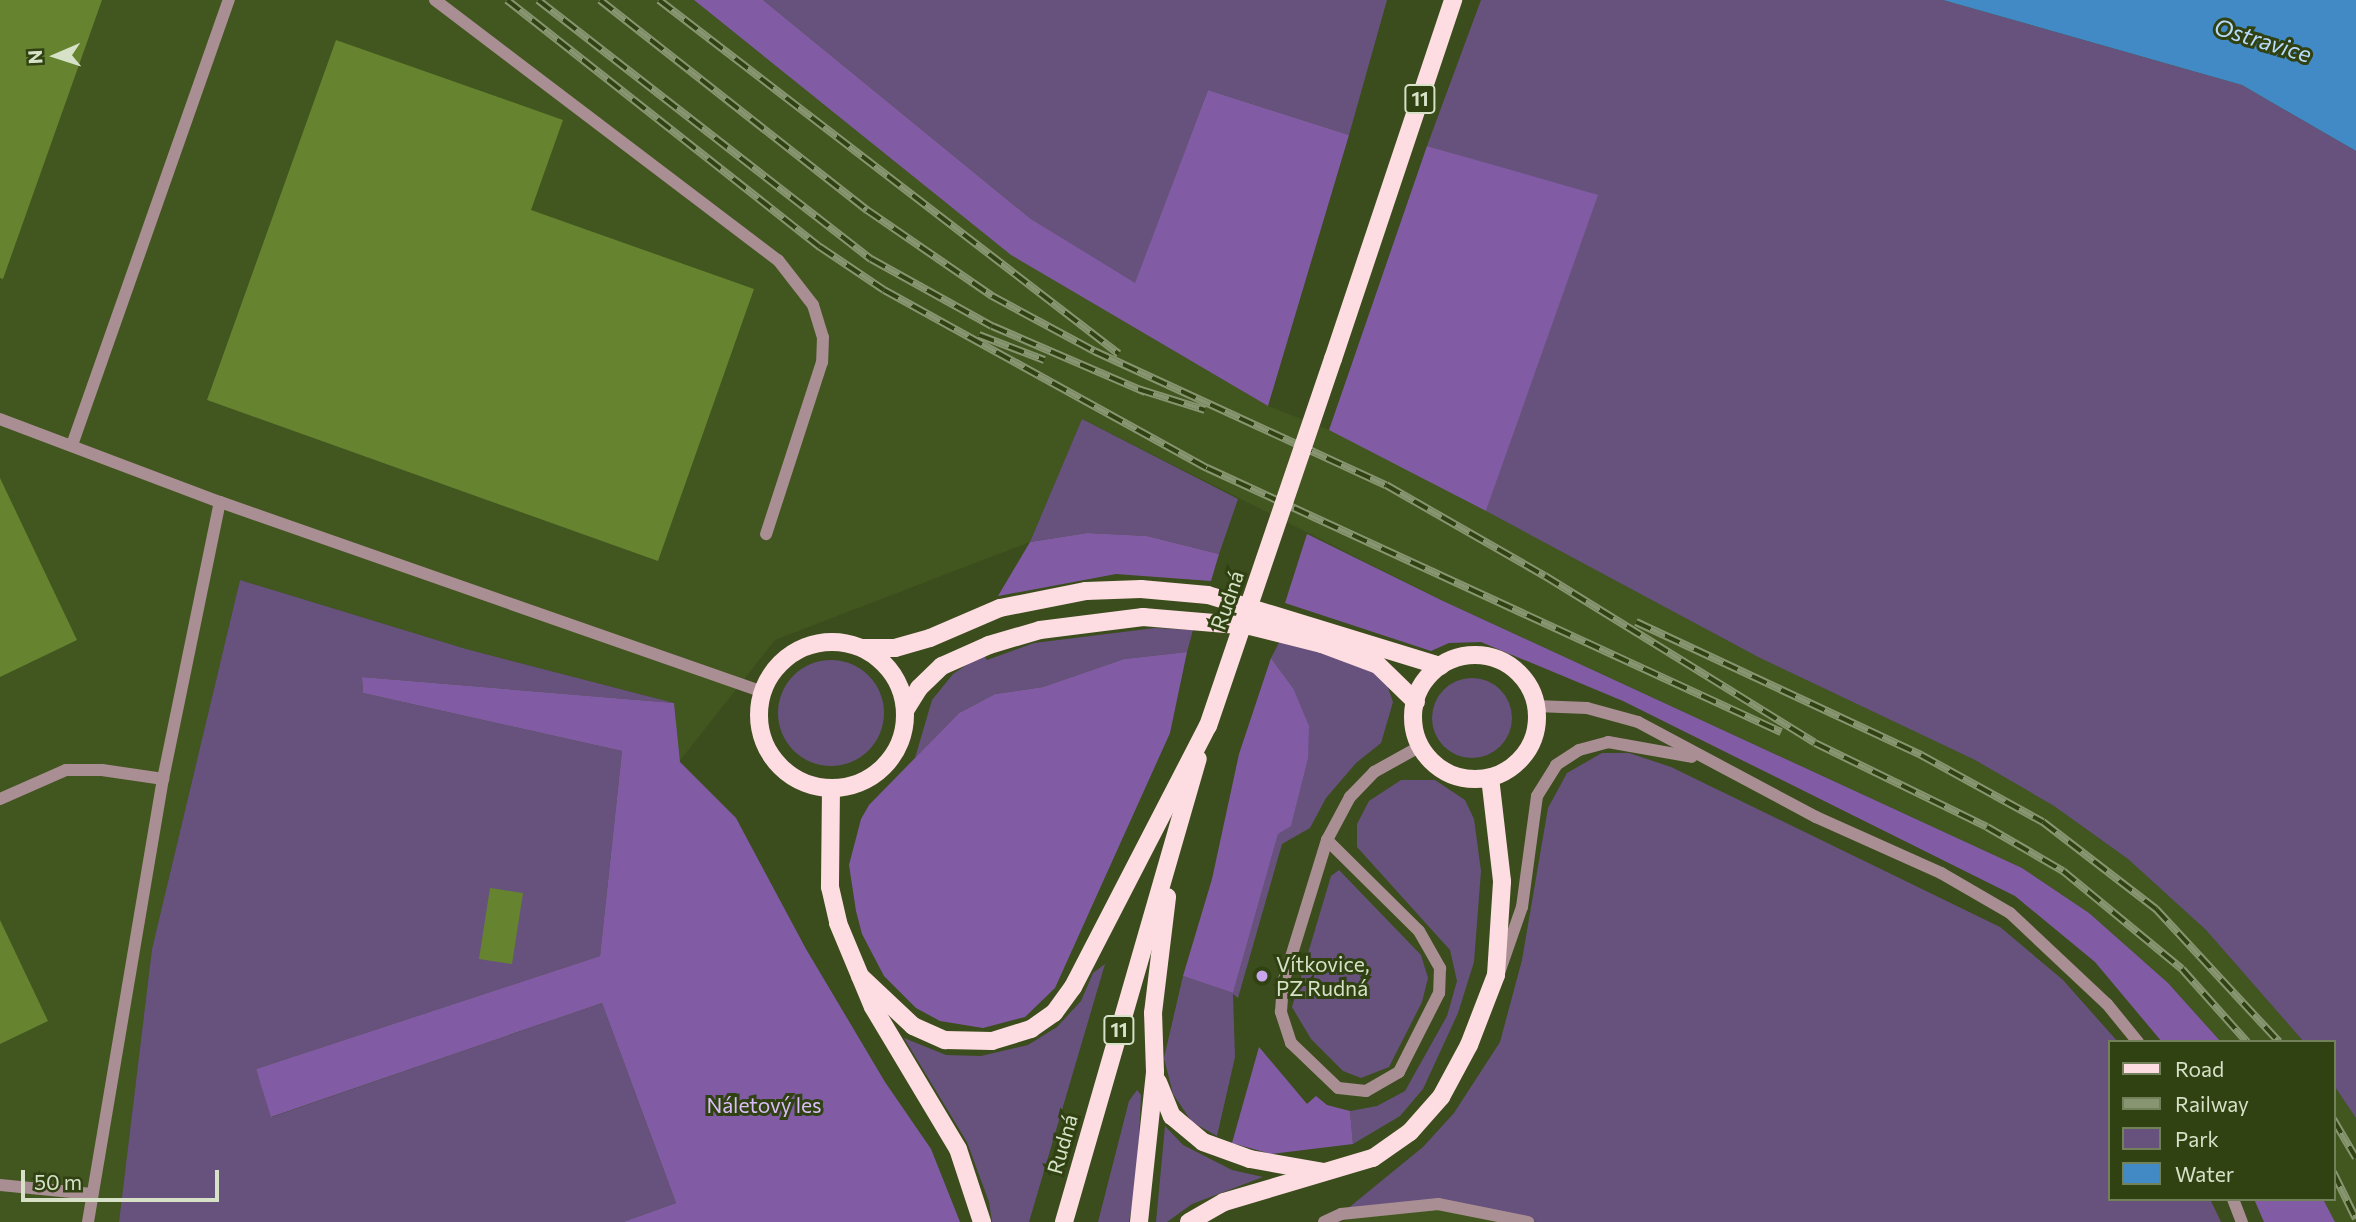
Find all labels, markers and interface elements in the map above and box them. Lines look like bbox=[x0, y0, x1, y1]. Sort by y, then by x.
water label: Ostravice bbox=[2211, 12, 2315, 68]
north arrow bbox=[21, 21, 91, 91]
text: N bbox=[23, 49, 46, 65]
road number: 11 bbox=[1404, 83, 1436, 114]
street label: Rudná bbox=[1205, 567, 1249, 633]
place label: Vítkovice, PZ Rudná bbox=[1276, 951, 1370, 1001]
marker: Vítkovice, PZ Rudná bbox=[1254, 968, 1270, 984]
road number: 11 bbox=[1103, 1014, 1135, 1046]
legend bbox=[2108, 1040, 2335, 1201]
text: Road bbox=[2175, 1056, 2224, 1081]
text: Railway bbox=[2175, 1091, 2249, 1116]
park label: Náletový les bbox=[706, 1092, 822, 1118]
street label: Rudná bbox=[1042, 1111, 1082, 1177]
text: Park bbox=[2175, 1126, 2219, 1151]
scale bar bbox=[24, 1156, 222, 1200]
text: Water bbox=[2175, 1161, 2234, 1186]
text: 50 m bbox=[34, 1169, 82, 1194]

